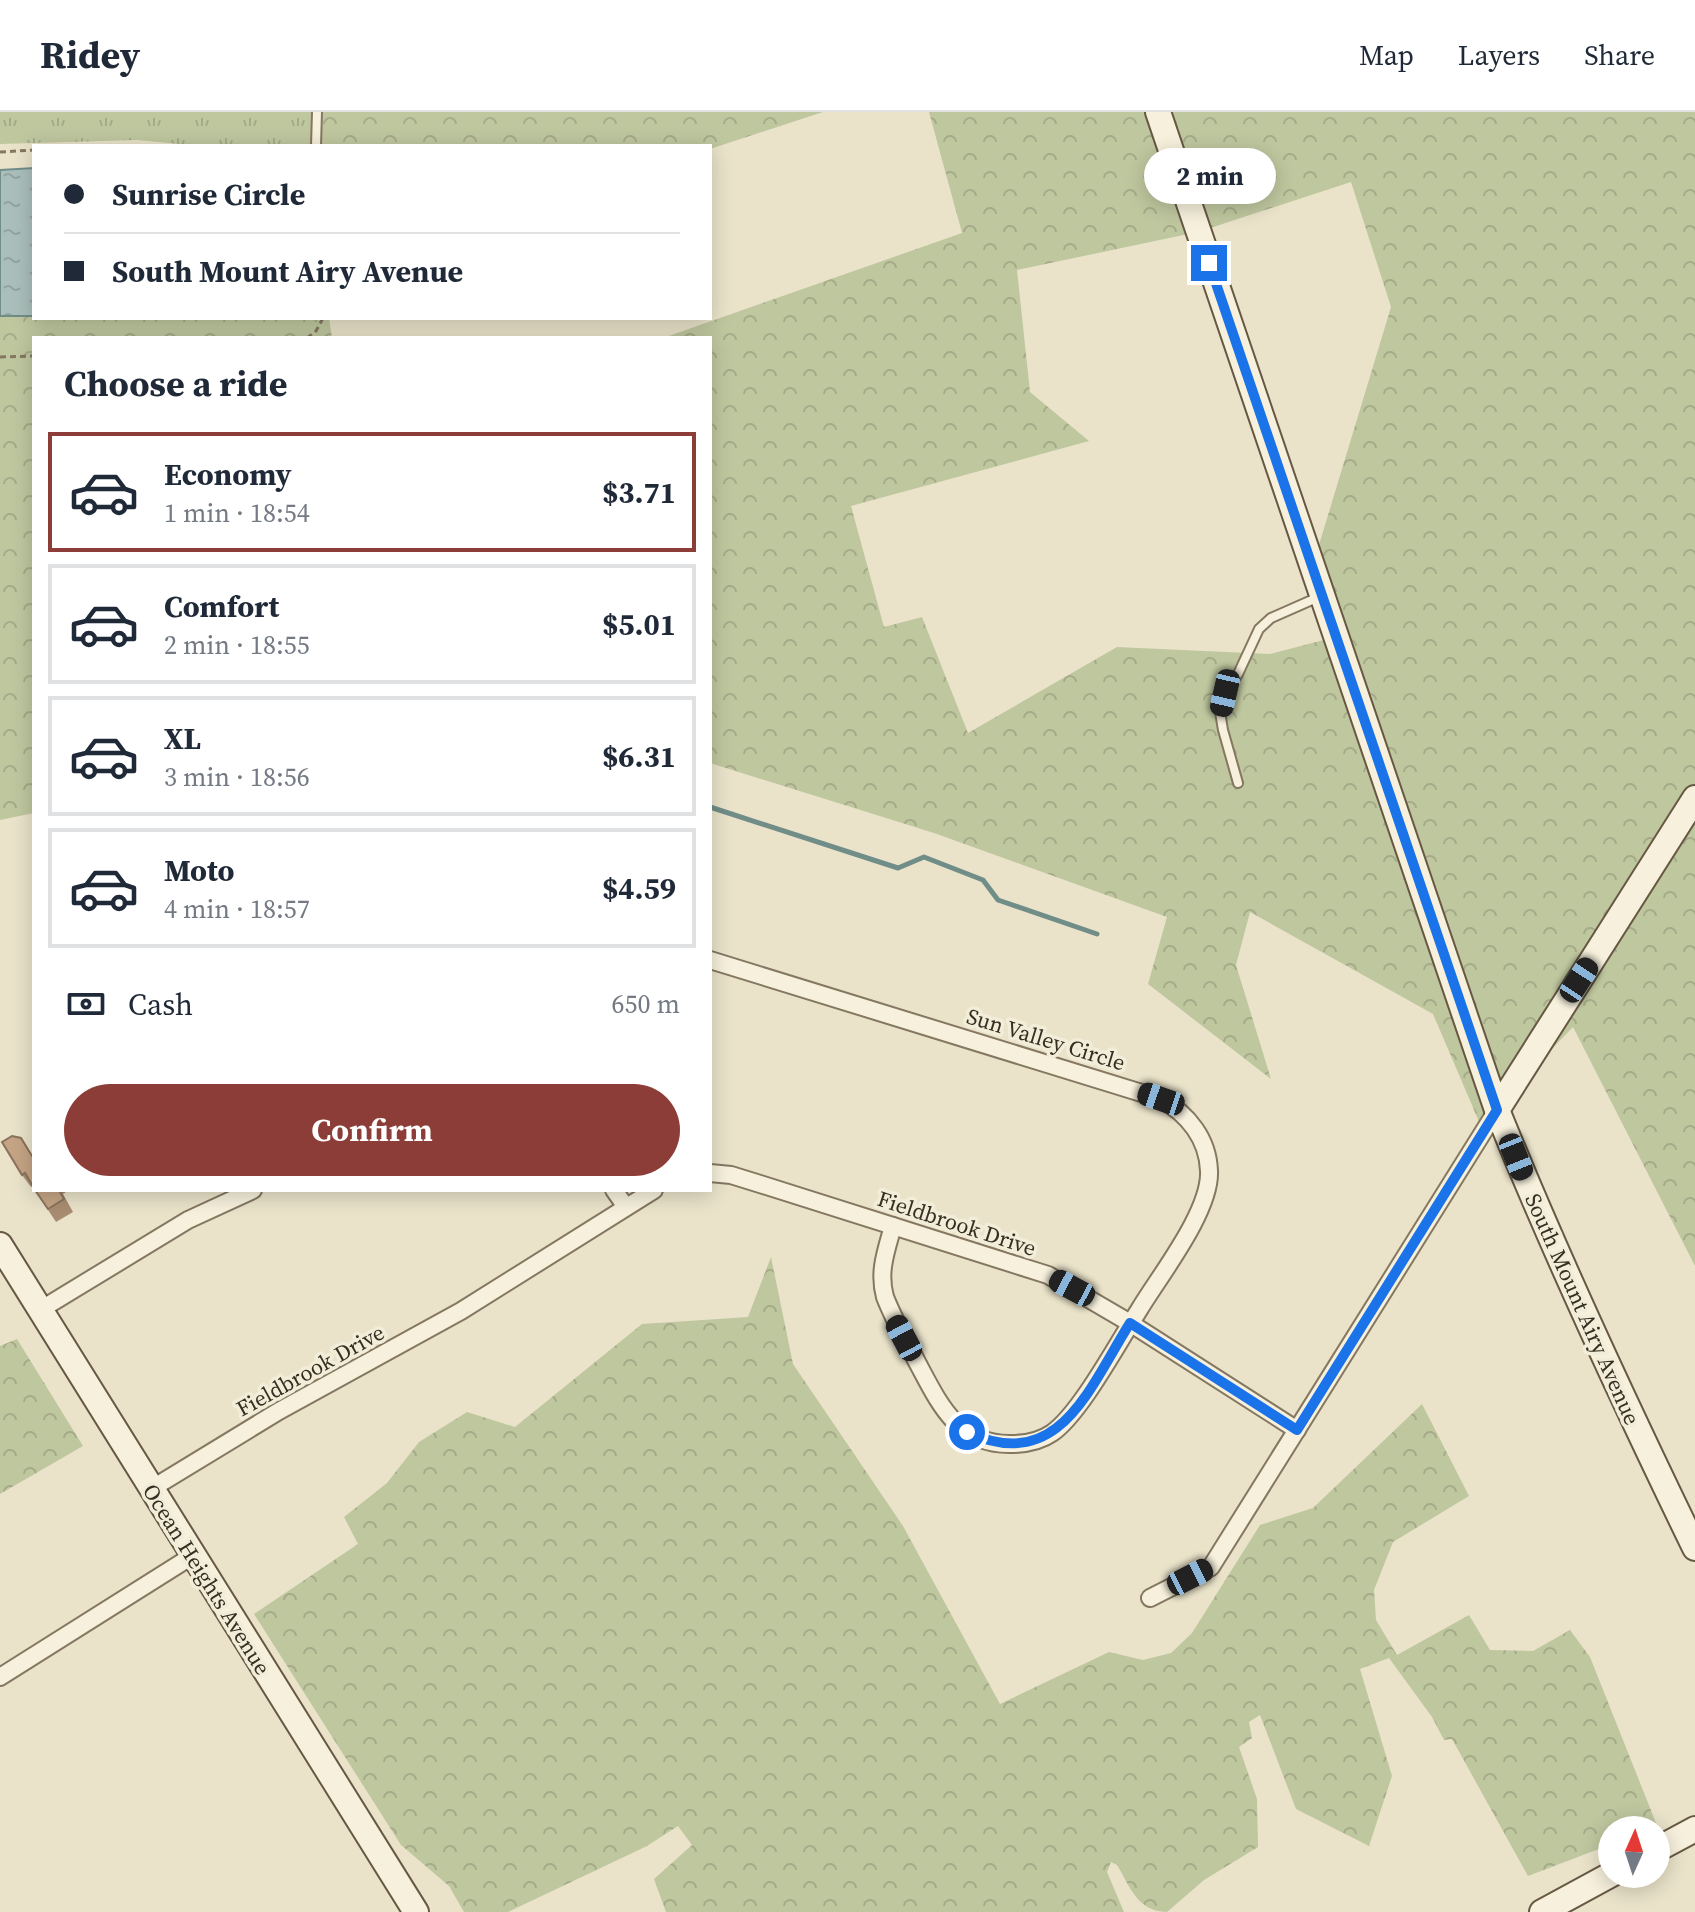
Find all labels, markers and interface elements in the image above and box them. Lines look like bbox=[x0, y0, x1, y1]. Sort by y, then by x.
text: Ridey bbox=[40, 29, 140, 81]
text: Map bbox=[1359, 36, 1414, 74]
text: Layers bbox=[1458, 36, 1540, 74]
text: Share bbox=[1584, 36, 1655, 74]
callout: 2 min bbox=[1143, 147, 1275, 203]
text: 2 min bbox=[1176, 158, 1244, 194]
text: Sunrise Circle bbox=[112, 174, 305, 215]
route end bbox=[1191, 245, 1227, 281]
text: South Mount Airy Avenue bbox=[112, 251, 463, 292]
text: Choose a ride bbox=[64, 359, 287, 408]
text: Economy bbox=[164, 454, 292, 495]
icon: car bbox=[68, 456, 140, 528]
text: $3.71 bbox=[602, 472, 676, 513]
text: 1 min · 18:54 bbox=[164, 495, 310, 531]
text: Comfort bbox=[164, 586, 279, 627]
icon: car bbox=[68, 588, 140, 660]
text: $5.01 bbox=[602, 604, 676, 645]
text: 2 min · 18:55 bbox=[164, 627, 310, 663]
car bbox=[1208, 667, 1242, 719]
text: XL bbox=[164, 718, 201, 759]
icon: car bbox=[68, 720, 140, 792]
text: $6.31 bbox=[602, 736, 676, 777]
text: 3 min · 18:56 bbox=[164, 759, 310, 795]
text: Moto bbox=[164, 850, 235, 891]
icon: car bbox=[68, 852, 140, 924]
text: $4.59 bbox=[602, 868, 676, 909]
text: 4 min · 18:57 bbox=[164, 891, 310, 927]
car bbox=[1556, 953, 1602, 1007]
icon: cash bbox=[64, 982, 108, 1026]
text: Cash bbox=[128, 984, 193, 1025]
text: 650 m bbox=[612, 986, 680, 1022]
street label: Sun Valley Circle bbox=[963, 1001, 1129, 1077]
car bbox=[1134, 1080, 1188, 1118]
button: Confirm bbox=[64, 1084, 680, 1176]
car bbox=[1496, 1130, 1536, 1184]
street label: Fieldbrook Drive bbox=[874, 1183, 1040, 1263]
street label: South Mount Airy Avenue bbox=[1518, 1189, 1648, 1429]
car bbox=[1045, 1266, 1099, 1310]
car bbox=[882, 1311, 926, 1365]
street label: Fieldbrook Drive bbox=[231, 1317, 389, 1423]
route start bbox=[949, 1414, 985, 1450]
street label: Ocean Heights Avenue bbox=[136, 1478, 278, 1680]
car bbox=[1163, 1555, 1217, 1599]
north arrow bbox=[1598, 1816, 1670, 1888]
map controls bbox=[1598, 1816, 1670, 1888]

